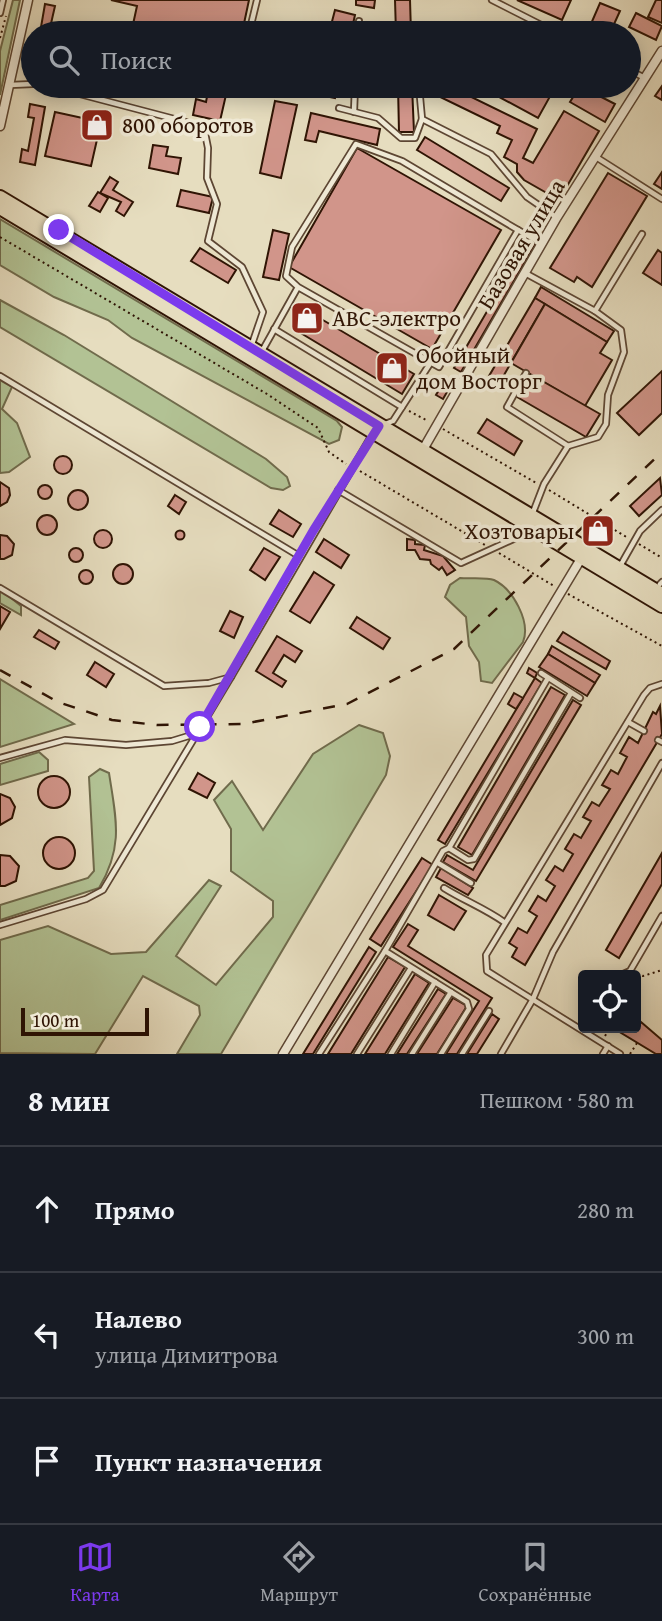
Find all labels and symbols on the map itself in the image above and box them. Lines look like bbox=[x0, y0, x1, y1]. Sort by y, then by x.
shop icon: 800 оборотов bbox=[78, 106, 116, 144]
place label: 800 оборотов bbox=[122, 108, 254, 141]
street label: Базовая улица bbox=[469, 172, 573, 315]
route end bbox=[43, 214, 74, 245]
shop icon: АВС-электро bbox=[288, 299, 326, 337]
place label: АВС-электро bbox=[332, 301, 461, 334]
place label: Обойный дом Восторг bbox=[416, 338, 542, 397]
shop icon: Обойный дом Восторг bbox=[373, 349, 411, 387]
shop icon: Хозтовары bbox=[579, 512, 617, 550]
place label: Хозтовары bbox=[464, 514, 574, 547]
route start bbox=[184, 711, 215, 742]
scale bar bbox=[21, 1005, 149, 1037]

